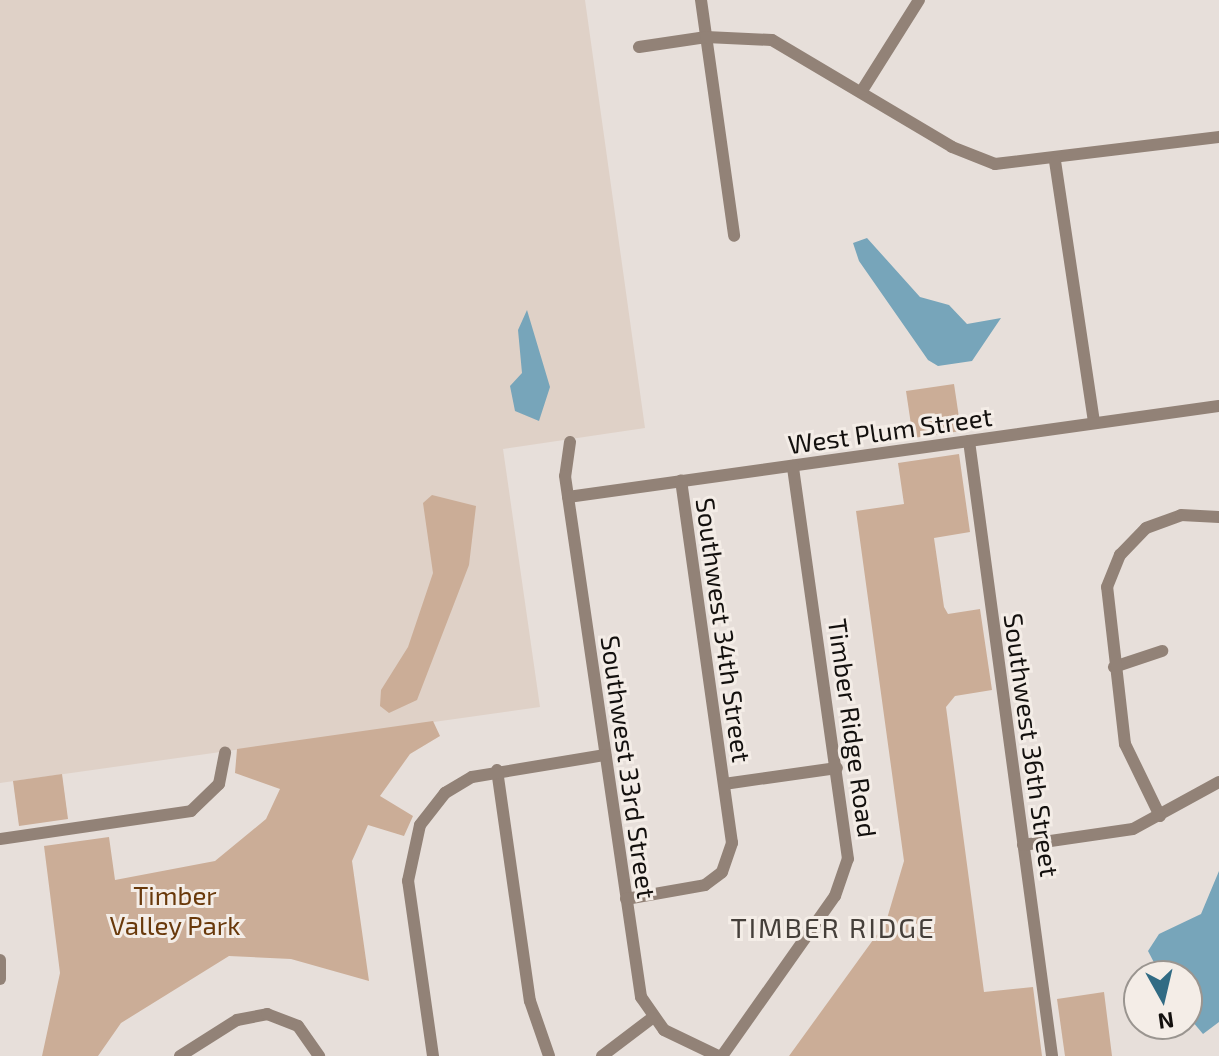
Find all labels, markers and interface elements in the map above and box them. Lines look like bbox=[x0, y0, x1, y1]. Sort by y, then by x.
street label: West Plum Street bbox=[786, 400, 994, 460]
street label: Southwest 34th Street bbox=[690, 496, 758, 764]
street label: Southwest 36th Street bbox=[998, 611, 1066, 879]
street label: Timber Ridge Road bbox=[822, 617, 884, 839]
street label: Southwest 33rd Street bbox=[595, 633, 663, 901]
park label: Timber Valley Park bbox=[109, 879, 241, 940]
district label: TIMBER RIDGE bbox=[730, 910, 936, 944]
north arrow bbox=[1123, 960, 1203, 1040]
text: N bbox=[1156, 1008, 1176, 1036]

